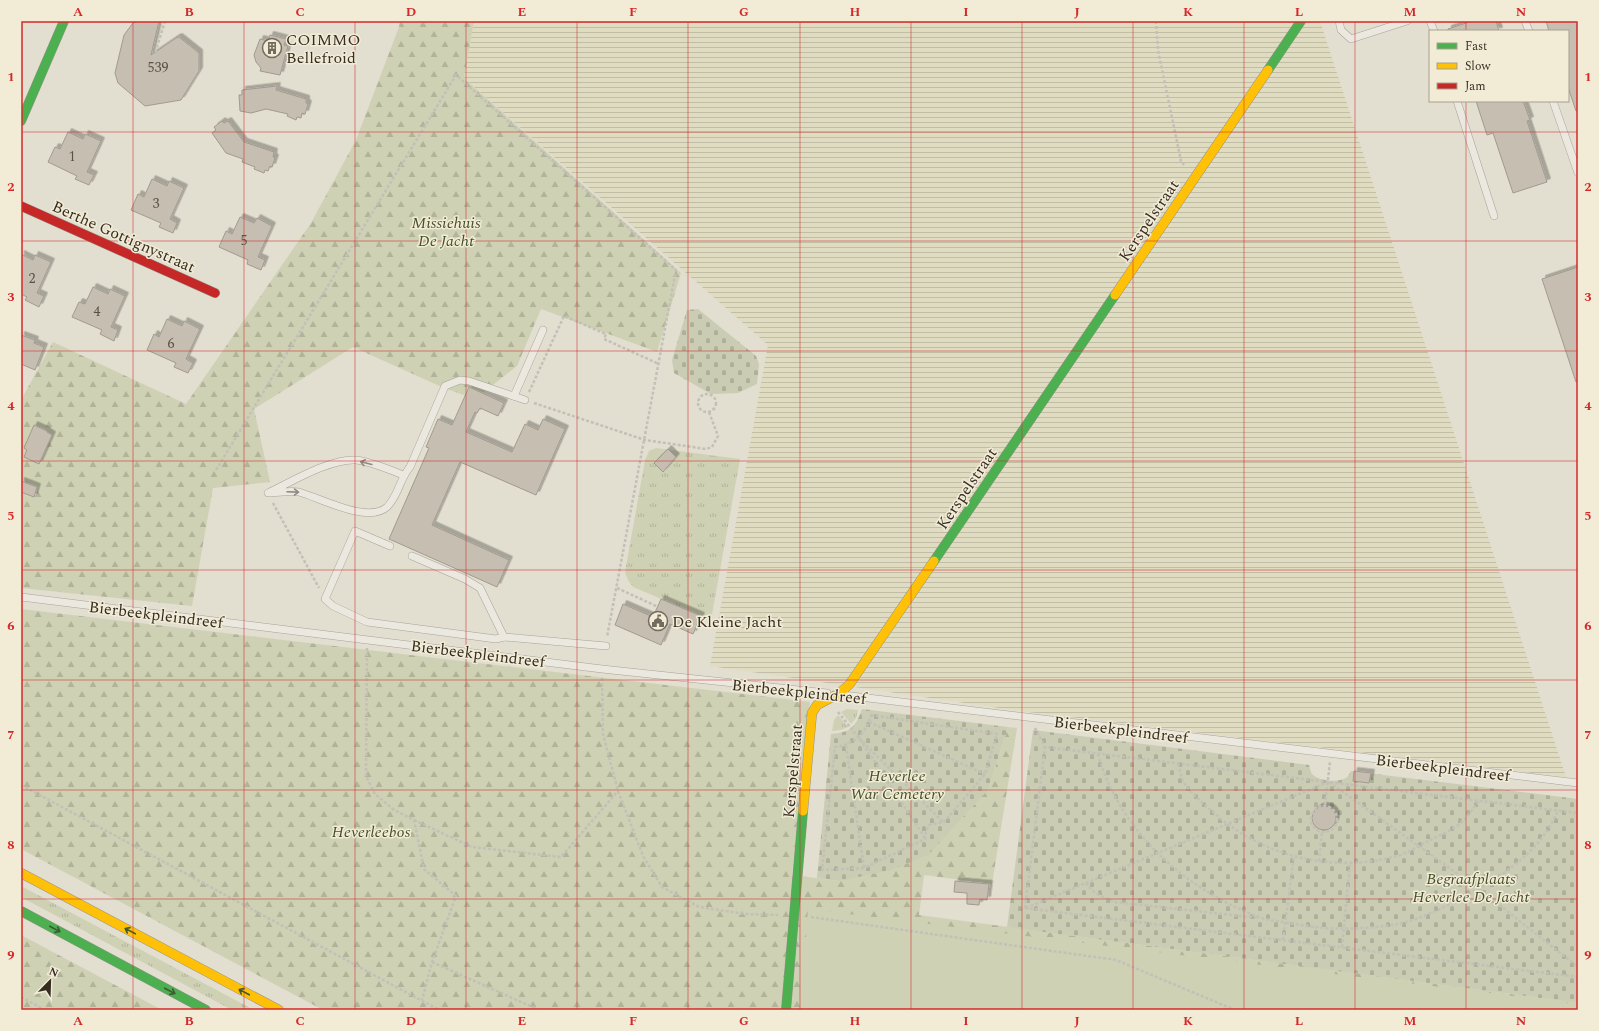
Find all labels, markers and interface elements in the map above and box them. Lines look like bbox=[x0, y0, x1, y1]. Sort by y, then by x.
text: A bbox=[73, 2, 83, 22]
text: B bbox=[184, 2, 194, 22]
text: C bbox=[295, 2, 305, 22]
text: D bbox=[406, 2, 416, 22]
text: E bbox=[518, 2, 527, 22]
text: F bbox=[629, 2, 637, 22]
text: G bbox=[739, 2, 749, 22]
text: H bbox=[850, 2, 861, 22]
text: I bbox=[963, 2, 969, 22]
text: J bbox=[1074, 2, 1080, 22]
text: K bbox=[1183, 2, 1193, 22]
text: L bbox=[1295, 2, 1303, 22]
text: M bbox=[1404, 2, 1417, 22]
text: N bbox=[1516, 2, 1527, 22]
place label: COIMMO Bellefroid bbox=[286, 28, 360, 70]
legend bbox=[1429, 30, 1569, 102]
building icon: COIMMO Bellefroid bbox=[261, 37, 283, 59]
text: Fast bbox=[1465, 37, 1487, 56]
house number: 539 bbox=[148, 57, 169, 78]
text: Slow bbox=[1465, 57, 1491, 76]
text: 1 bbox=[7, 67, 15, 87]
text: 1 bbox=[1584, 67, 1592, 87]
text: Jam bbox=[1465, 77, 1486, 96]
house number: 1 bbox=[69, 146, 76, 167]
street label: Kerspelstraat bbox=[1113, 175, 1185, 266]
text: 2 bbox=[7, 177, 15, 197]
text: 2 bbox=[1584, 177, 1592, 197]
house number: 3 bbox=[153, 193, 160, 214]
street label: Berthe Gottignystraat bbox=[48, 195, 199, 279]
park label: Missiehuis De Jacht bbox=[411, 211, 481, 253]
house number: 5 bbox=[241, 230, 248, 251]
house number: 2 bbox=[29, 268, 36, 289]
text: 3 bbox=[7, 287, 15, 307]
text: 3 bbox=[1584, 287, 1592, 307]
house number: 4 bbox=[94, 301, 101, 322]
house number: 6 bbox=[168, 333, 175, 354]
text: 4 bbox=[7, 396, 15, 416]
text: 4 bbox=[1584, 396, 1592, 416]
street label: Kerspelstraat bbox=[931, 443, 1003, 534]
one-way arrow bbox=[360, 458, 373, 466]
one-way arrow bbox=[286, 489, 299, 496]
text: 5 bbox=[7, 506, 15, 526]
text: 5 bbox=[1584, 506, 1592, 526]
street label: Bierbeekpleindreef bbox=[87, 595, 226, 635]
public building icon: De Kleine Jacht bbox=[647, 610, 669, 632]
place label: De Kleine Jacht bbox=[672, 610, 782, 634]
text: 6 bbox=[7, 616, 15, 636]
text: 6 bbox=[1584, 616, 1592, 636]
street label: Bierbeekpleindreef bbox=[409, 634, 548, 674]
street label: Bierbeekpleindreef bbox=[730, 673, 869, 711]
street label: Bierbeekpleindreef bbox=[1052, 710, 1191, 750]
street label: Kerspelstraat bbox=[777, 723, 809, 819]
text: 7 bbox=[7, 725, 15, 745]
text: 7 bbox=[1584, 725, 1592, 745]
street label: Bierbeekpleindreef bbox=[1374, 748, 1513, 788]
park label: Heverlee War Cemetery bbox=[850, 764, 944, 806]
park label: Heverleebos bbox=[332, 820, 411, 844]
text: 8 bbox=[7, 835, 15, 855]
text: 8 bbox=[1584, 835, 1592, 855]
park label: Begraafplaats Heverlee De Jacht bbox=[1413, 867, 1530, 909]
one-way arrow bbox=[49, 926, 61, 934]
one-way arrow bbox=[124, 926, 136, 934]
text: 9 bbox=[7, 945, 15, 965]
text: 9 bbox=[1584, 945, 1592, 965]
north arrow bbox=[30, 961, 70, 1001]
text: N bbox=[46, 963, 61, 982]
one-way arrow bbox=[164, 987, 176, 995]
one-way arrow bbox=[239, 987, 251, 995]
text: A bbox=[73, 1011, 83, 1031]
text: B bbox=[184, 1011, 194, 1031]
text: C bbox=[295, 1011, 305, 1031]
text: D bbox=[406, 1011, 416, 1031]
text: E bbox=[518, 1011, 527, 1031]
text: F bbox=[629, 1011, 637, 1031]
text: G bbox=[739, 1011, 749, 1031]
text: H bbox=[850, 1011, 861, 1031]
text: I bbox=[963, 1011, 969, 1031]
text: J bbox=[1074, 1011, 1080, 1031]
text: K bbox=[1183, 1011, 1193, 1031]
text: L bbox=[1295, 1011, 1303, 1031]
text: M bbox=[1404, 1011, 1417, 1031]
text: N bbox=[1516, 1011, 1527, 1031]

